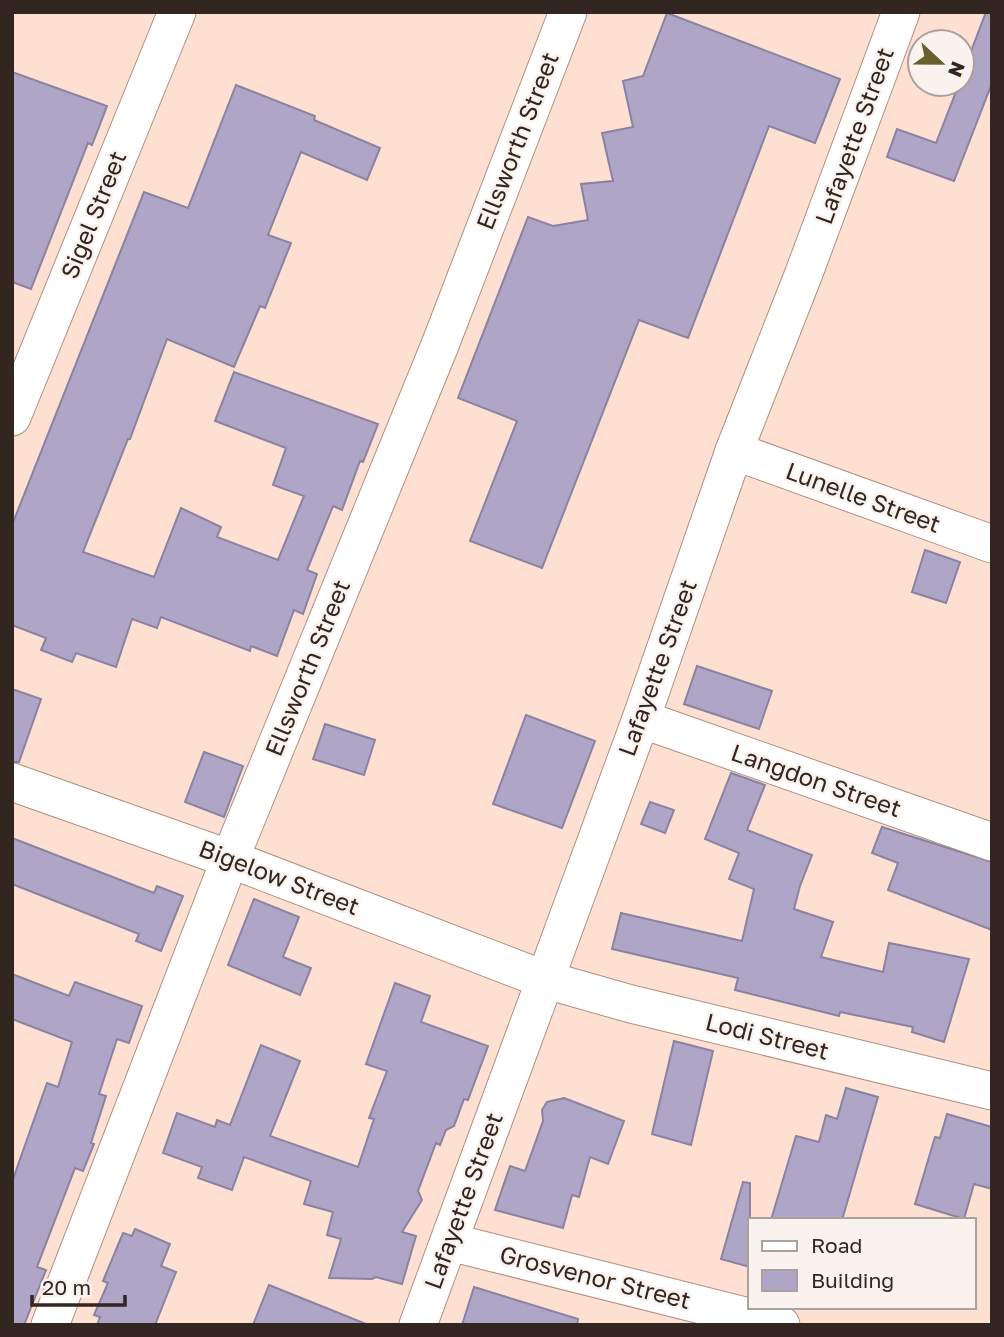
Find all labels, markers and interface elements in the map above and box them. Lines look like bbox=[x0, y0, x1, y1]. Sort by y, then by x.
north arrow bbox=[906, 28, 976, 98]
street label: Lafayette Street bbox=[808, 43, 899, 228]
street label: Ellsworth Street bbox=[469, 48, 564, 233]
text: N bbox=[944, 59, 971, 81]
street label: Sigel Street bbox=[54, 146, 131, 283]
street label: Lunelle Street bbox=[782, 455, 945, 538]
street label: Ellsworth Street bbox=[258, 575, 355, 760]
street label: Lafayette Street bbox=[611, 575, 702, 760]
street label: Langdon Street bbox=[728, 737, 905, 822]
street label: Bigelow Street bbox=[195, 833, 364, 920]
street label: Lodi Street bbox=[703, 1006, 832, 1065]
street label: Lafayette Street bbox=[417, 1108, 508, 1293]
legend bbox=[748, 1218, 976, 1309]
text: Road bbox=[811, 1232, 862, 1258]
street label: Grosvenor Street bbox=[497, 1239, 694, 1314]
scale bar bbox=[32, 1264, 124, 1308]
text: Building bbox=[811, 1267, 894, 1293]
text: 20 m bbox=[42, 1274, 91, 1300]

